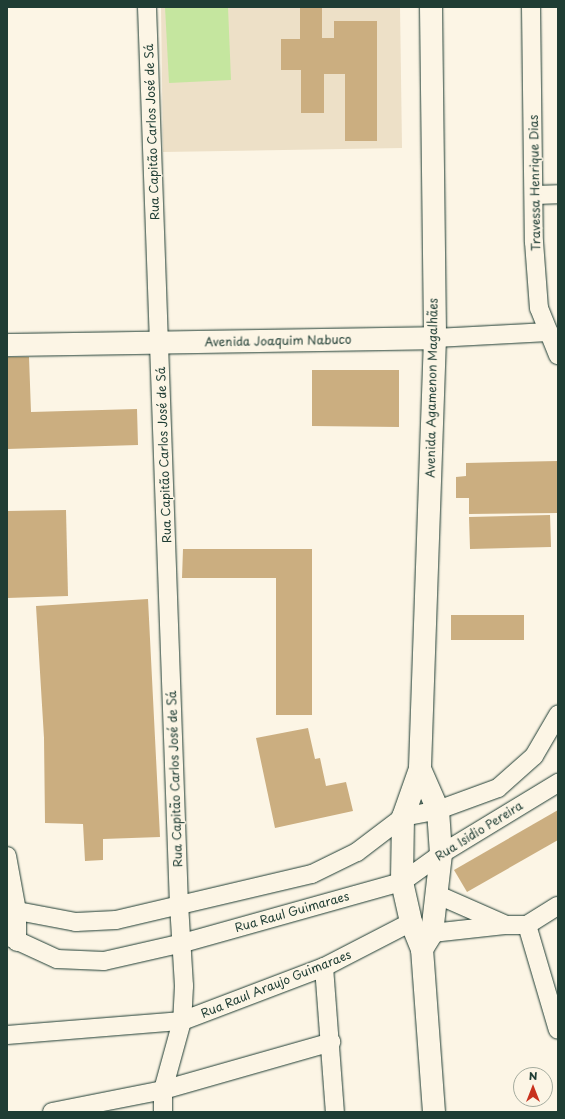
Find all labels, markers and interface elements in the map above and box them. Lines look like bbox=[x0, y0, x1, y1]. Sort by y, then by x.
street label: Rua Capitão Carlos José de Sá bbox=[142, 42, 162, 222]
street label: Travessa Henrique Dias bbox=[527, 115, 543, 251]
street label: Avenida Agamenon Magalhães bbox=[423, 298, 441, 478]
street label: Avenida Joaquim Nabuco bbox=[204, 333, 352, 349]
street label: Rua Capitão Carlos José de Sá bbox=[154, 365, 174, 545]
street label: Rua Capitão Carlos José de Sá bbox=[165, 689, 185, 869]
street label: Rua Isidio Pereira bbox=[433, 798, 525, 864]
street label: Rua Raul Guimaraes bbox=[233, 889, 351, 935]
street label: Rua Raul Araujo Guimaraes bbox=[198, 947, 354, 1021]
north arrow bbox=[513, 1067, 553, 1107]
text: N bbox=[529, 1067, 537, 1084]

